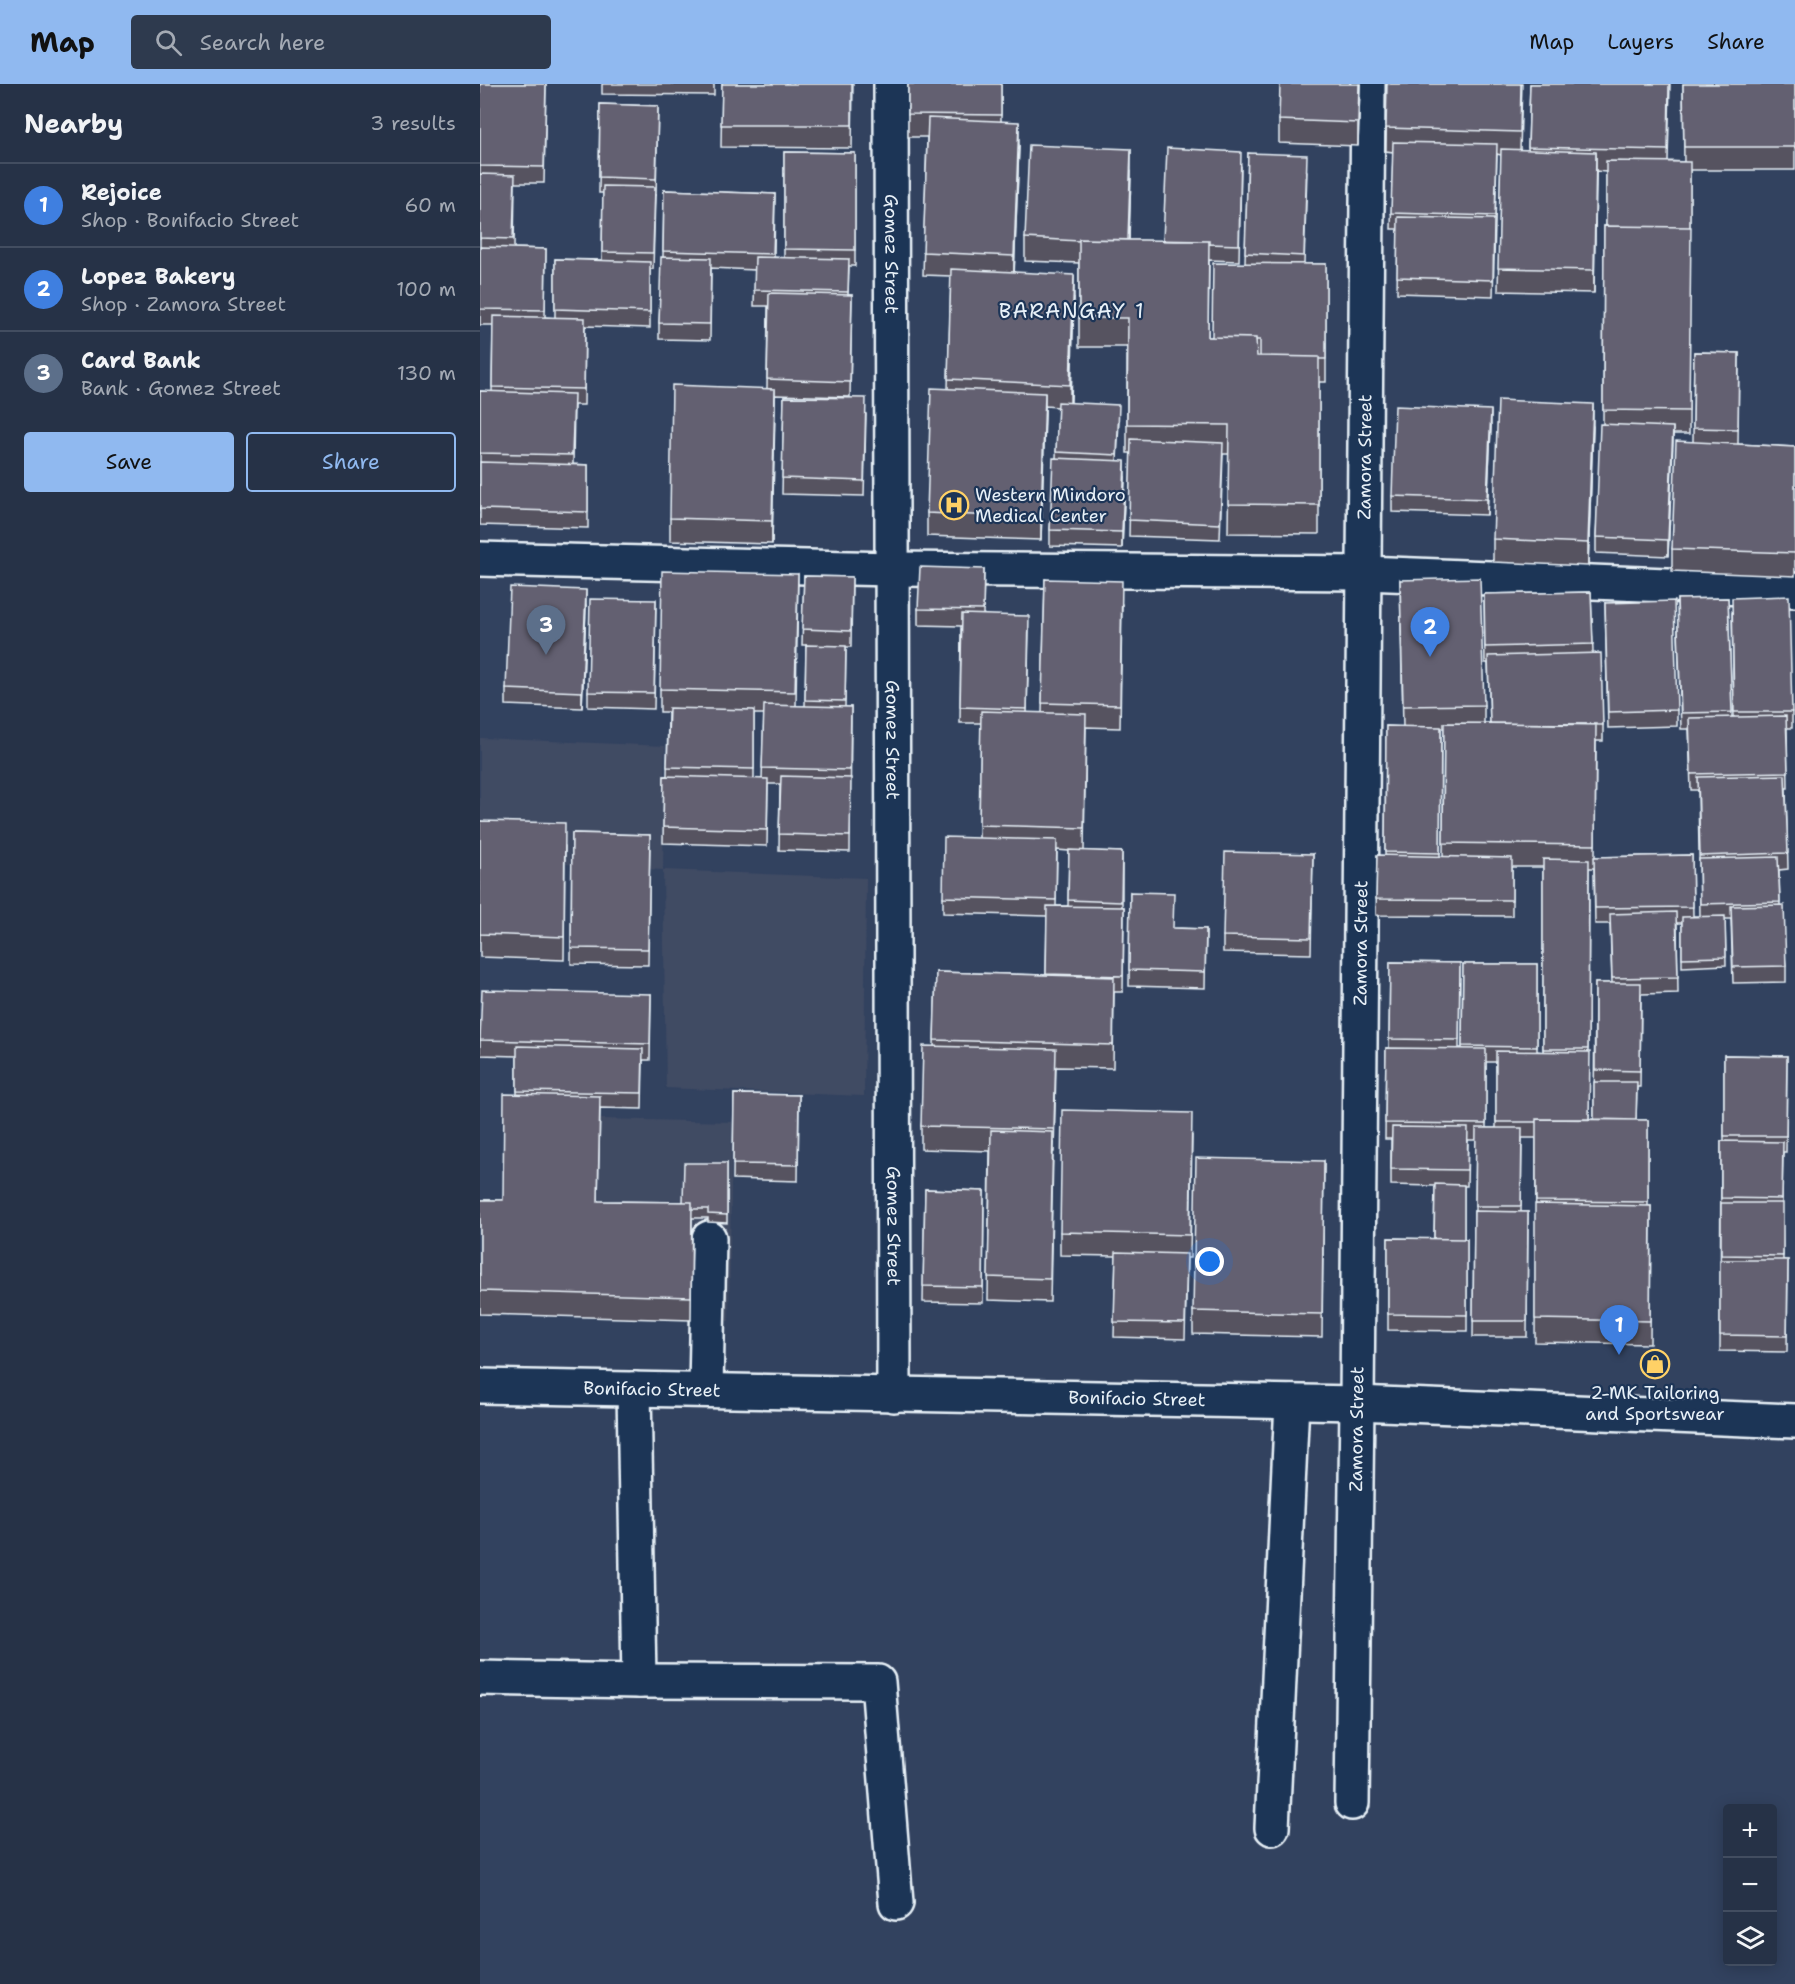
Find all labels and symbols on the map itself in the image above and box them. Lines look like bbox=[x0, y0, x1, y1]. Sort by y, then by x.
street label: Gomez Street bbox=[879, 194, 904, 314]
district label: BARANGAY 1 bbox=[999, 297, 1145, 325]
street label: Zamora Street bbox=[1352, 394, 1377, 520]
place label: Western Mindoro Medical Center bbox=[975, 483, 1126, 528]
hospital icon: Western Mindoro Medical Center bbox=[938, 489, 970, 521]
pin: 3 bbox=[526, 606, 566, 655]
pin: 2 bbox=[1410, 608, 1450, 657]
street label: Gomez Street bbox=[880, 680, 905, 800]
street label: Zamora Street bbox=[1348, 880, 1373, 1006]
street label: Gomez Street bbox=[881, 1166, 906, 1286]
your location bbox=[1195, 1247, 1224, 1276]
pin: 1 bbox=[1600, 1306, 1638, 1355]
shop icon: 2-MK Tailoring and Sportswear bbox=[1639, 1348, 1671, 1380]
street label: Zamora Street bbox=[1344, 1366, 1369, 1492]
street label: Bonifacio Street bbox=[583, 1376, 721, 1403]
place label: 2-MK Tailoring and Sportswear bbox=[1585, 1381, 1725, 1426]
street label: Bonifacio Street bbox=[1068, 1385, 1206, 1412]

